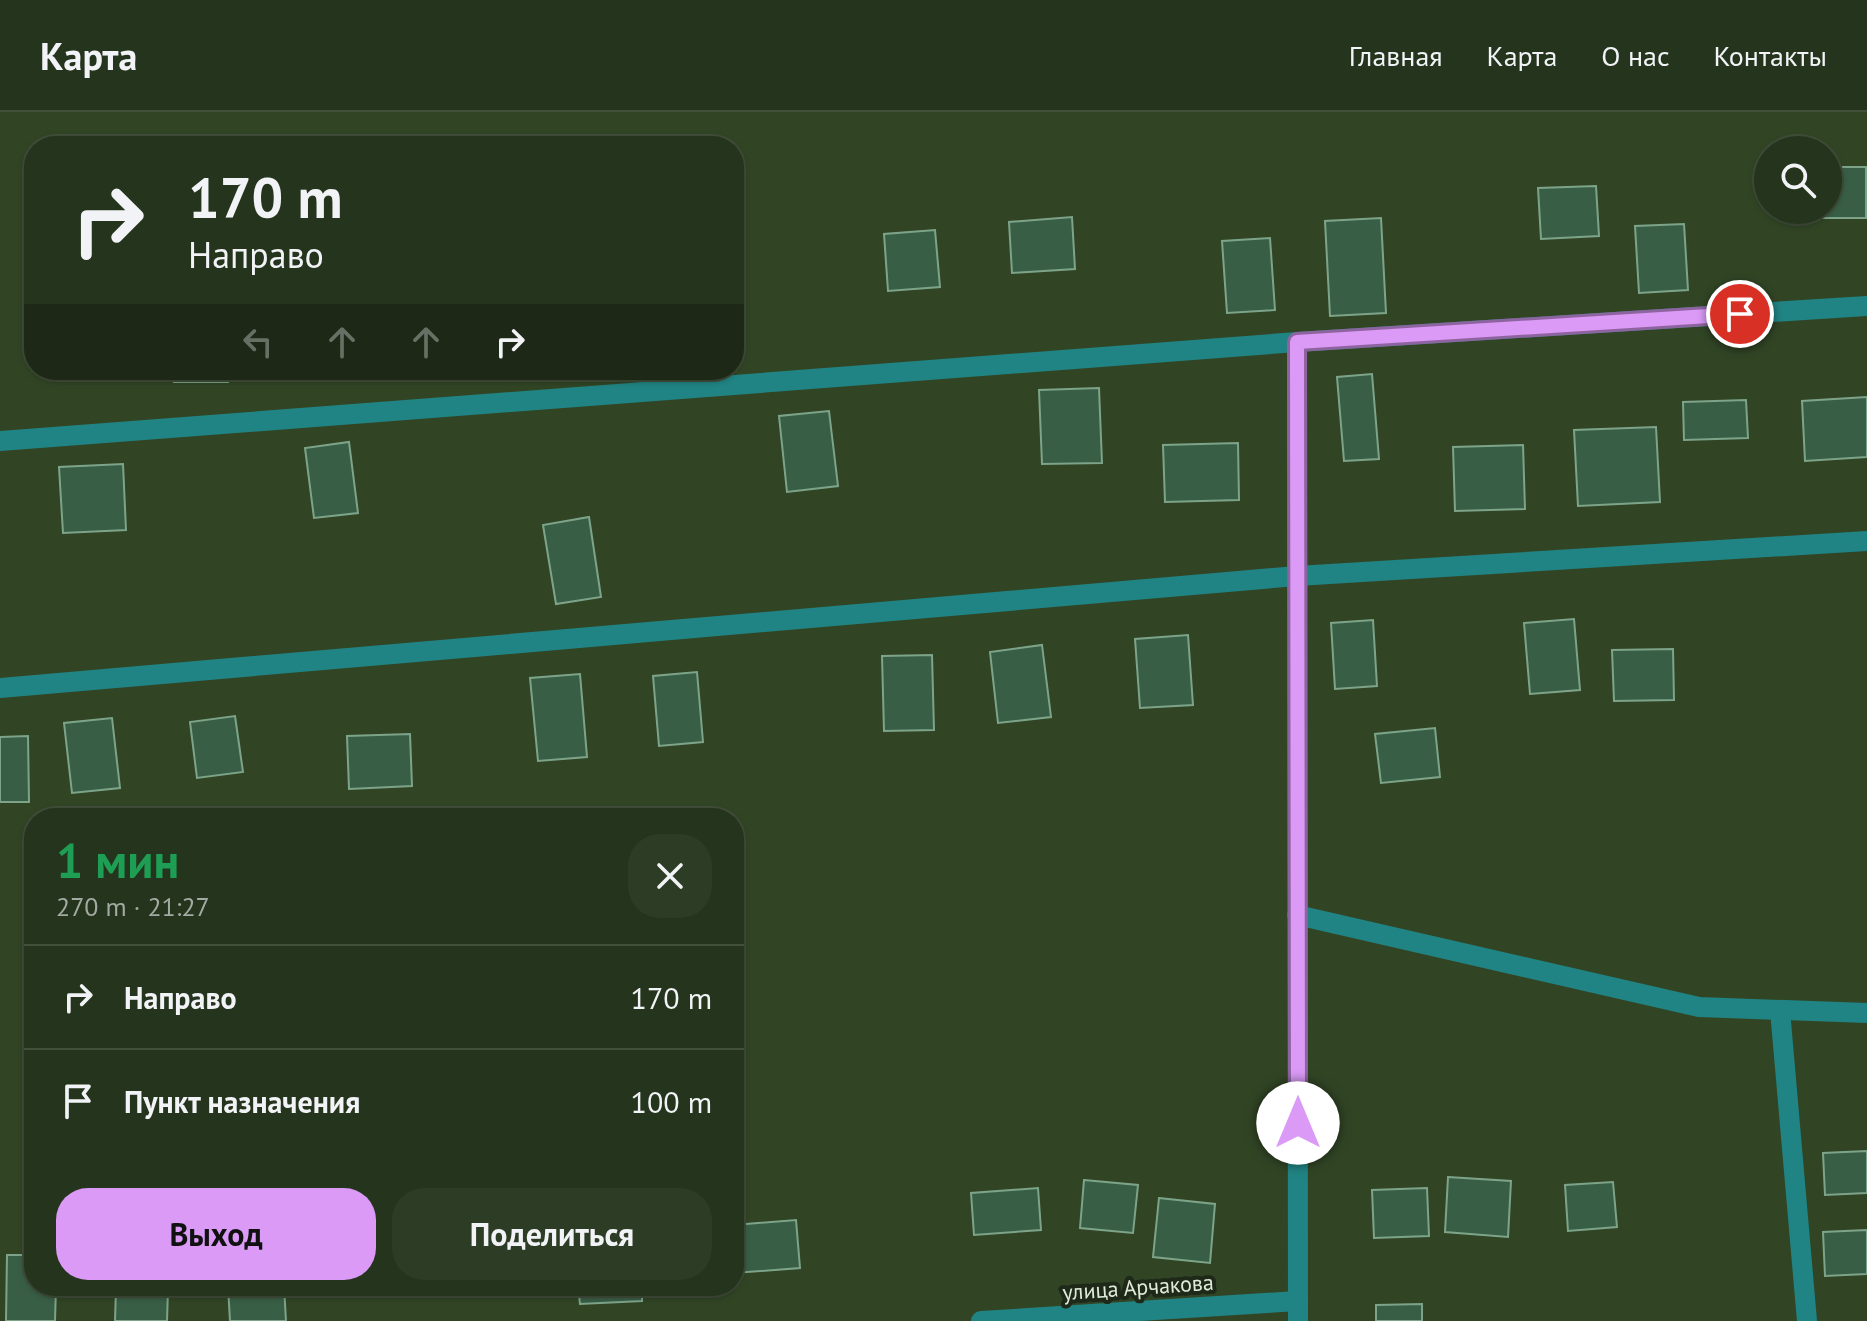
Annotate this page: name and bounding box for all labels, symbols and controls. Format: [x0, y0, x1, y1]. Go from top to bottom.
text: Карта [40, 31, 137, 80]
text: Главная [1349, 37, 1443, 74]
text: Карта [1487, 37, 1557, 74]
text: О нас [1601, 37, 1670, 74]
text: Контакты [1714, 37, 1827, 74]
map controls [1754, 136, 1842, 224]
button: search [1754, 136, 1842, 224]
text: 170 m [188, 161, 343, 233]
icon: right [56, 168, 160, 272]
text: Направо [188, 231, 324, 278]
pin [1706, 280, 1774, 348]
icon: arrive [1718, 292, 1762, 336]
icon: left [236, 320, 280, 364]
icon: ahead [320, 320, 364, 364]
icon: ahead [404, 320, 448, 364]
icon: right [488, 320, 532, 364]
text: 1 мин [56, 829, 179, 891]
button: close [628, 834, 712, 918]
text: 270 m · 21:27 [56, 890, 210, 923]
icon: right [56, 975, 100, 1019]
text: Направо [124, 978, 237, 1017]
text: 170 m [631, 978, 712, 1017]
icon: arrive [56, 1079, 100, 1123]
position arrow [1256, 1081, 1340, 1165]
text: Пункт назначения [124, 1082, 360, 1121]
text: 100 m [631, 1082, 712, 1121]
button: Выход [56, 1188, 376, 1280]
button: Поделиться [392, 1188, 712, 1280]
street label: улица Арчакова [1061, 1268, 1215, 1306]

